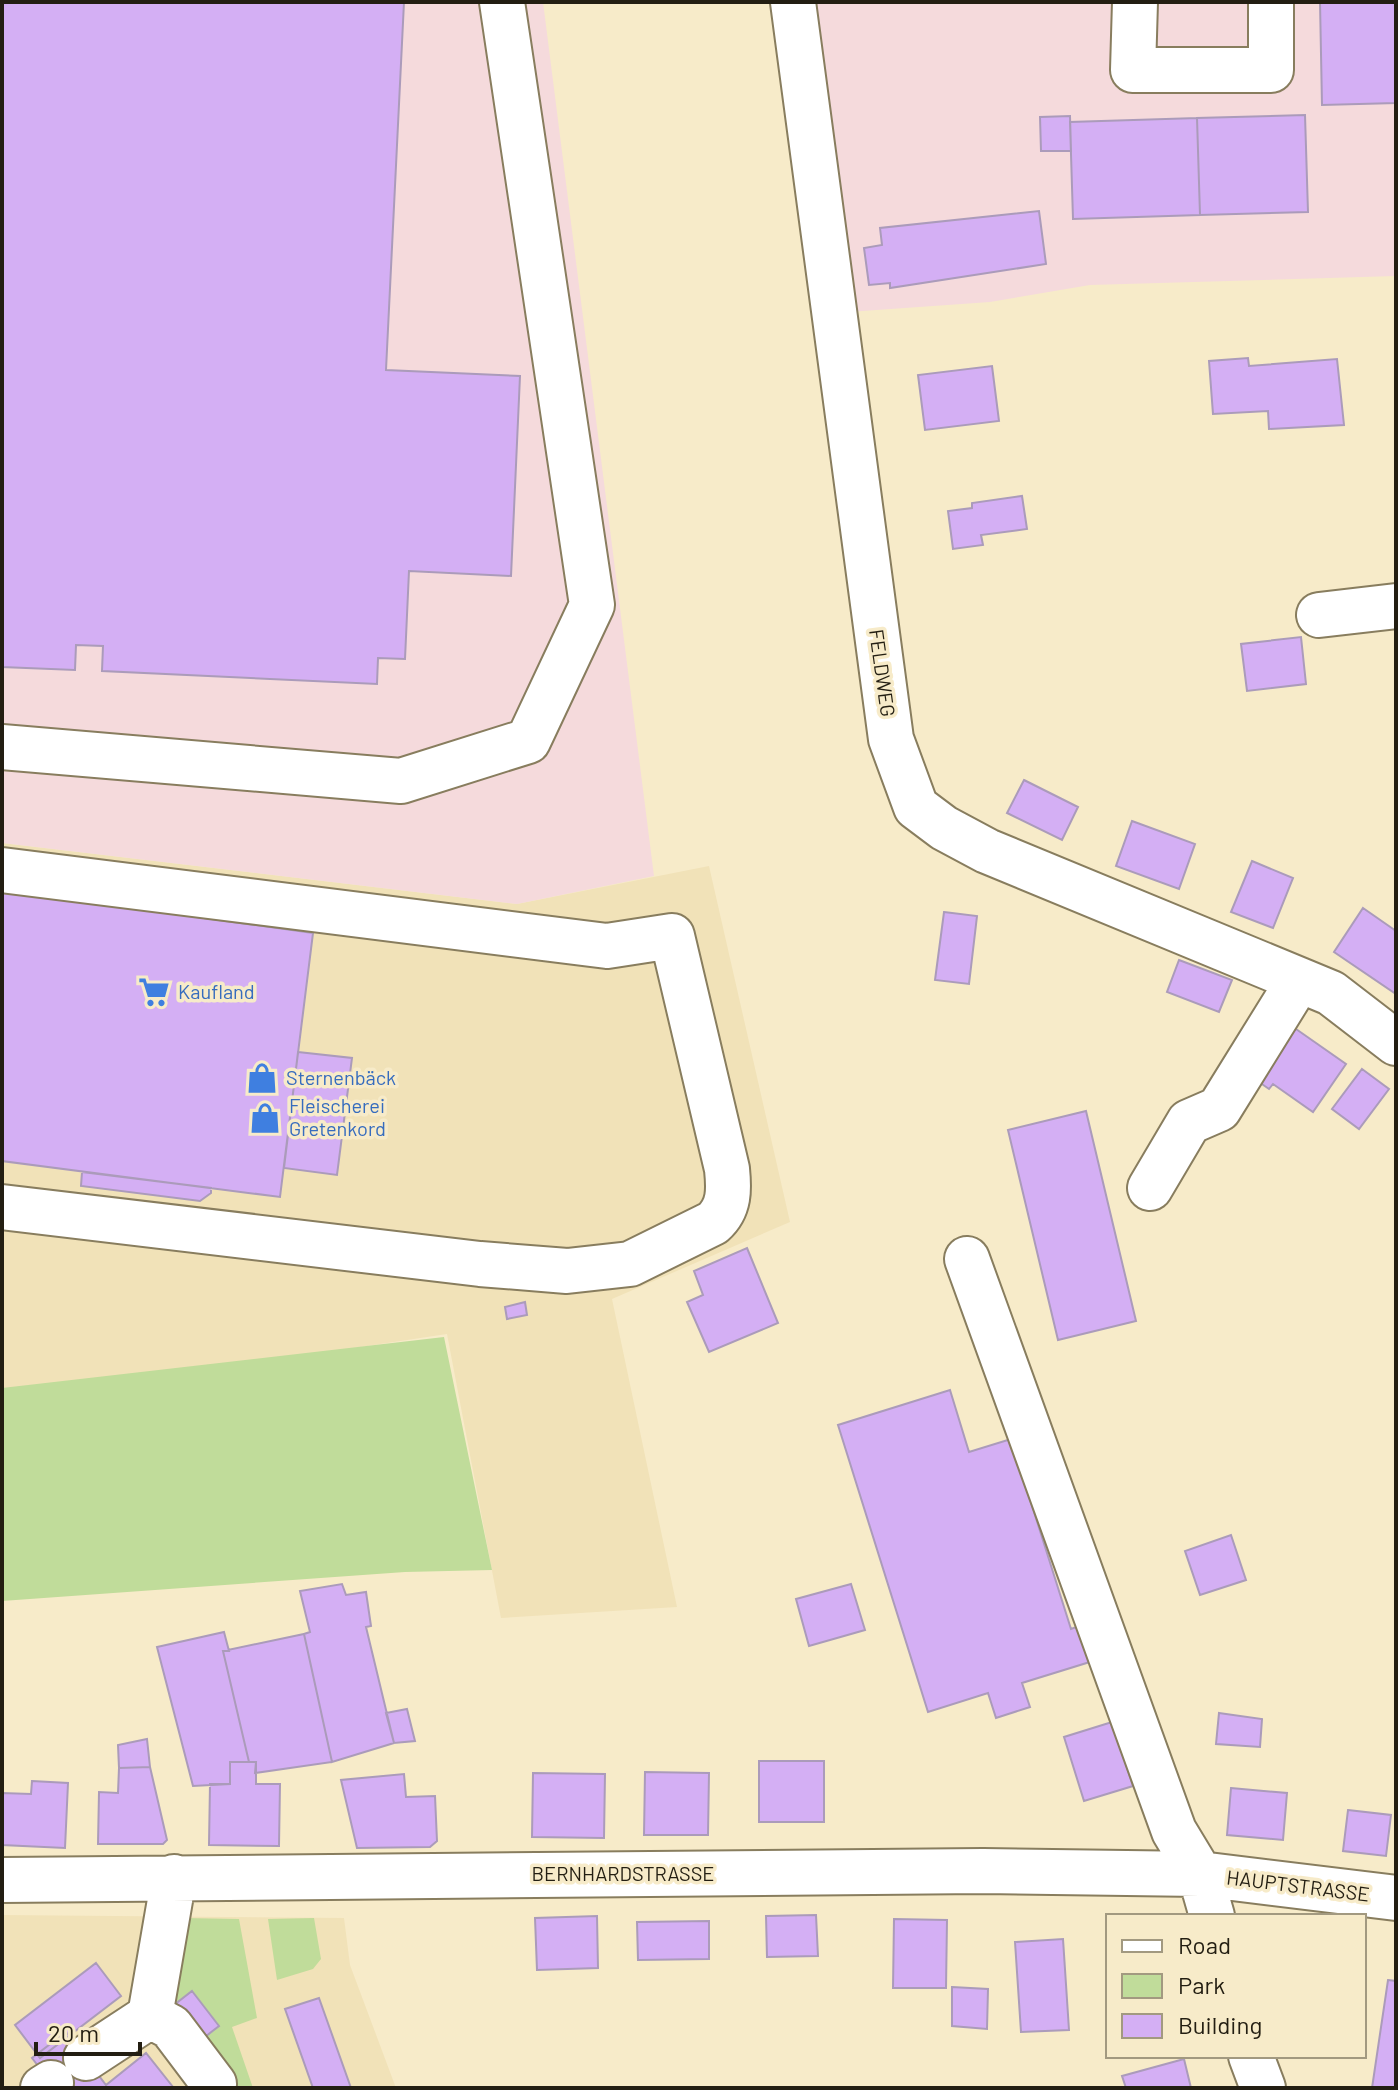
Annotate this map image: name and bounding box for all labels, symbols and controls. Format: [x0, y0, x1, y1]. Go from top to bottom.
street label: FELDWEG [865, 627, 901, 718]
supermarket icon: Kaufland [137, 975, 171, 1009]
place label: Kaufland [178, 979, 255, 1003]
shop icon: Sternenbäck [245, 1061, 279, 1095]
place label: Sternenbäck [286, 1065, 396, 1089]
place label: Fleischerei Gretenkord [289, 1093, 386, 1140]
shop icon: Fleischerei Gretenkord [248, 1101, 282, 1135]
street label: BERNHARDSTRASSE [532, 1861, 714, 1885]
street label: HAUPTSTRASSE [1225, 1864, 1371, 1906]
legend [1106, 1914, 1366, 2058]
text: Road [1178, 1930, 1231, 1959]
text: Park [1178, 1970, 1225, 1999]
scale bar [36, 2006, 140, 2056]
text: Building [1178, 2010, 1262, 2039]
text: 20 m [48, 2018, 99, 2047]

